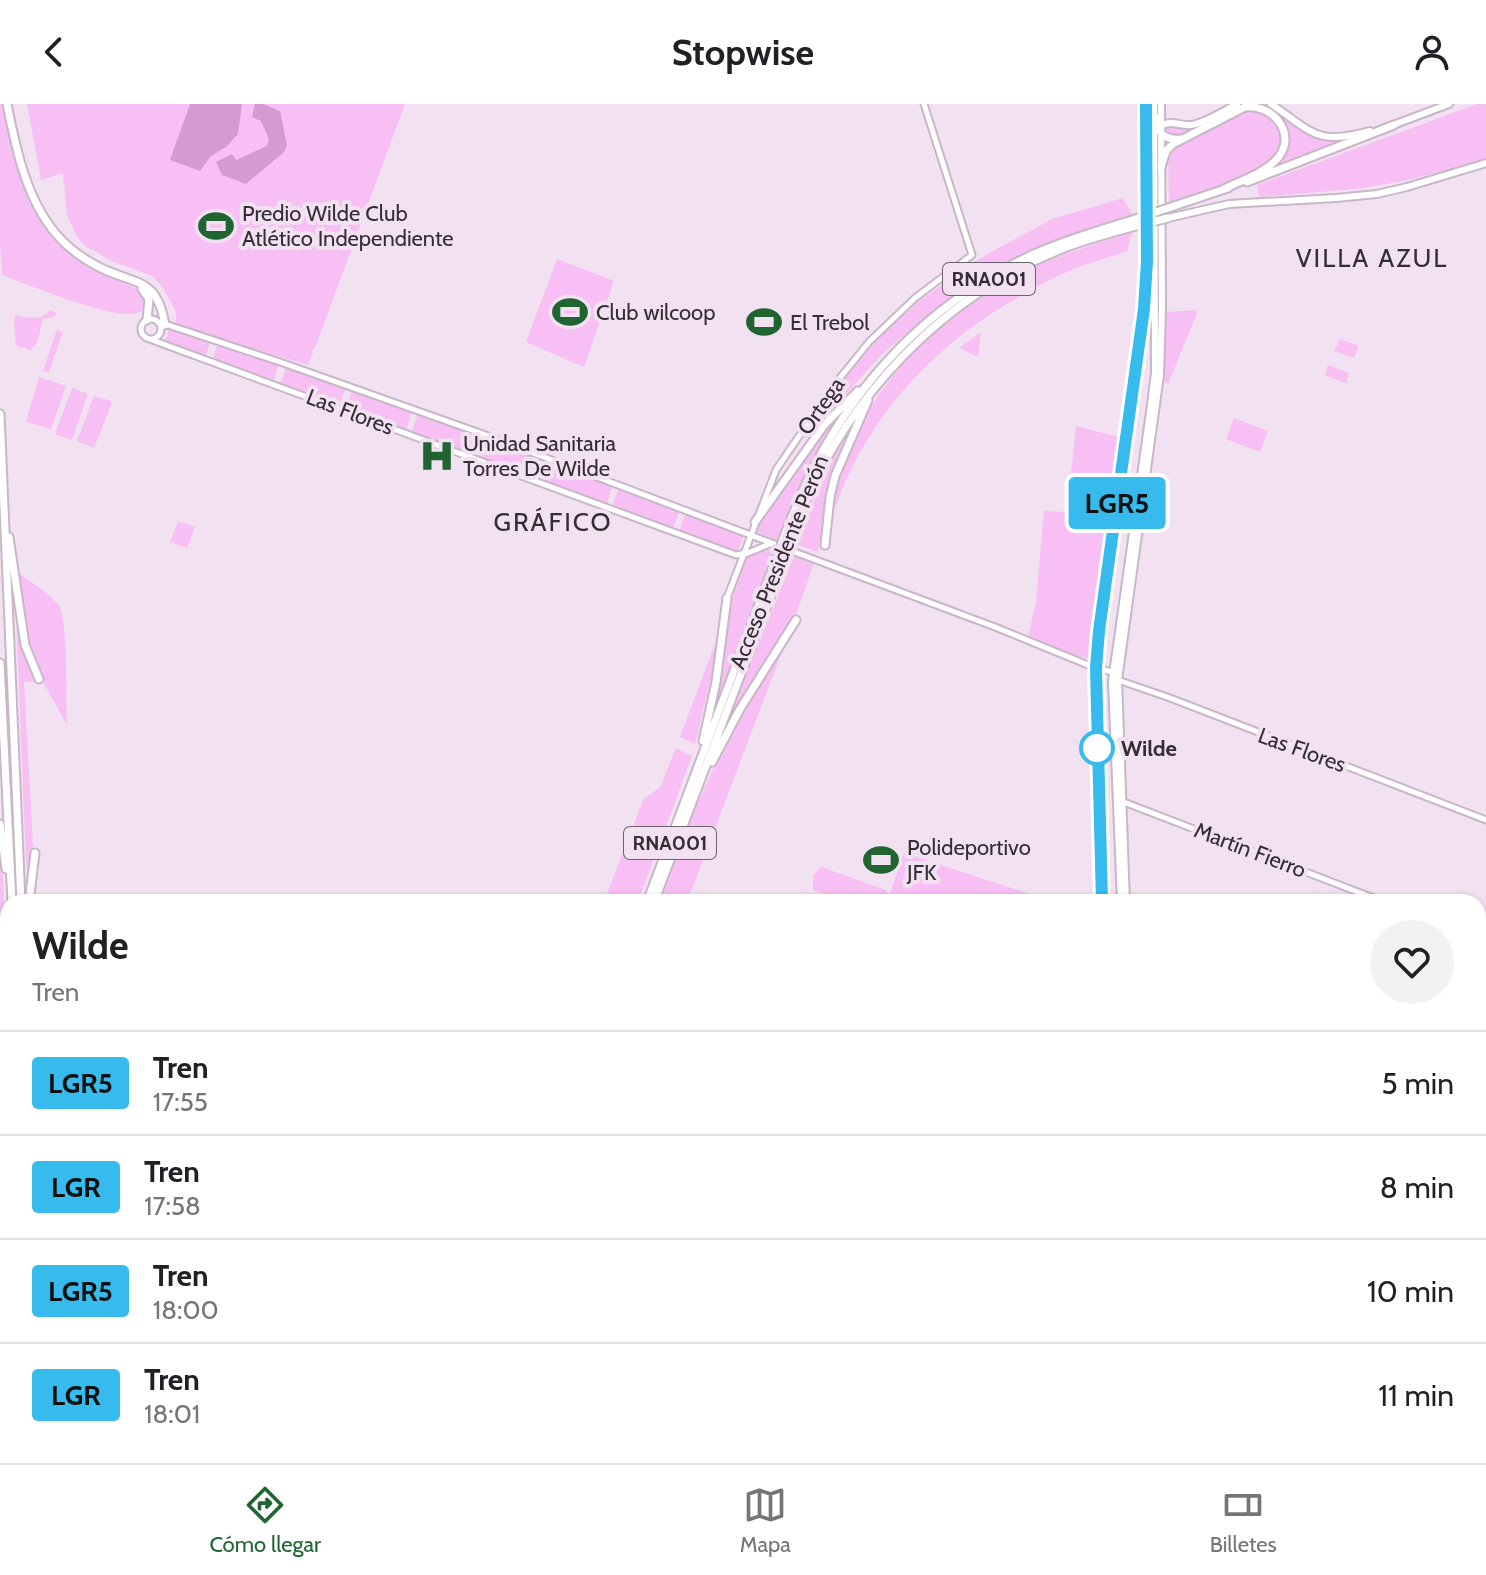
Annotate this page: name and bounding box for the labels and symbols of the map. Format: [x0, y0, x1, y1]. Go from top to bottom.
place label: Predio Wilde Club Atlético Independiente [242, 200, 454, 252]
sports icon: Predio Wilde Club Atlético Independiente [197, 207, 235, 245]
district label: VILLA AZUL [1296, 242, 1448, 274]
road number: RNA001 [943, 263, 1035, 295]
sports icon: Club wilcoop [551, 293, 589, 331]
place label: Club wilcoop [596, 299, 715, 326]
sports icon: El Trebol [745, 303, 783, 341]
place label: El Trebol [790, 309, 870, 336]
street label: Ortega [792, 372, 851, 440]
street label: Las Flores [303, 383, 397, 441]
place label: Unidad Sanitaria Torres De Wilde [463, 430, 616, 482]
hospital icon: Unidad Sanitaria Torres De Wilde [418, 437, 456, 475]
street label: Acceso Presidente Perón [724, 451, 834, 673]
line badge: LGR5 [1061, 477, 1173, 529]
district label: GRÁFICO [493, 506, 613, 538]
street label: Las Flores [1254, 722, 1350, 778]
marker: Wilde [1080, 731, 1114, 765]
place label: Wilde [1121, 735, 1177, 762]
street label: Martín Fierro [1190, 816, 1310, 884]
road number: RNA001 [624, 827, 716, 859]
place label: Polideportivo JFK [906, 834, 1031, 886]
sports icon: Polideportivo JFK [862, 841, 900, 879]

